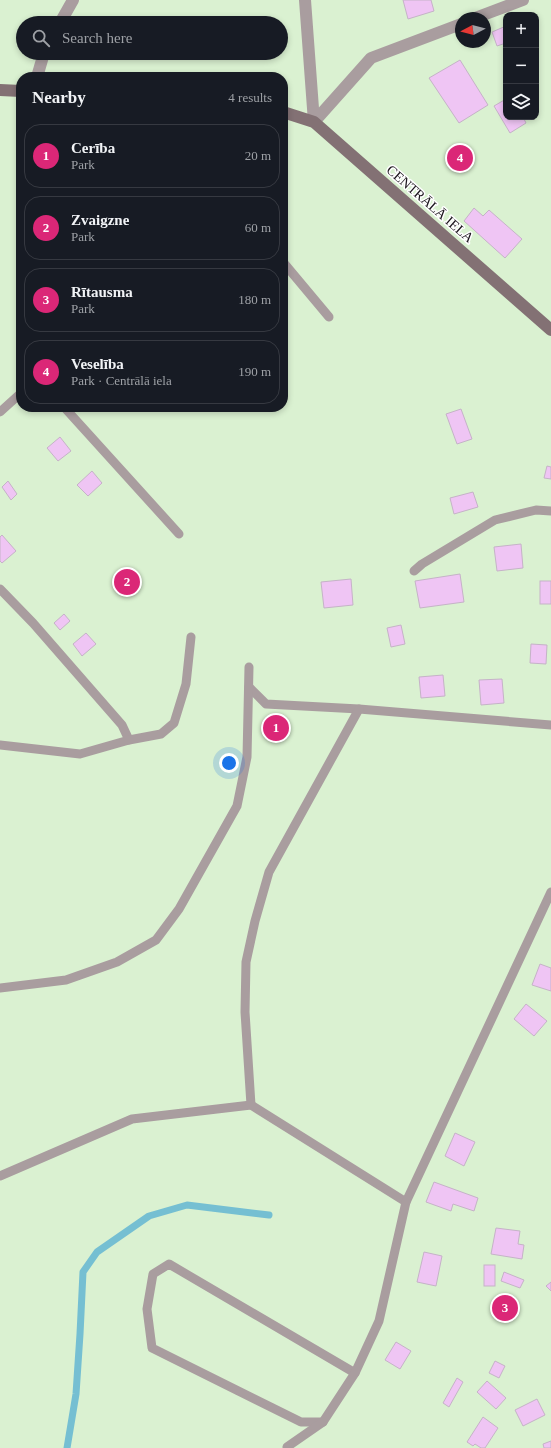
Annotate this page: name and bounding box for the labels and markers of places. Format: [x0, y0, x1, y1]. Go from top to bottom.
pin: 4 [447, 143, 473, 173]
pin: 2 [114, 567, 140, 597]
pin: 1 [263, 713, 289, 743]
pin: 3 [492, 1293, 518, 1323]

